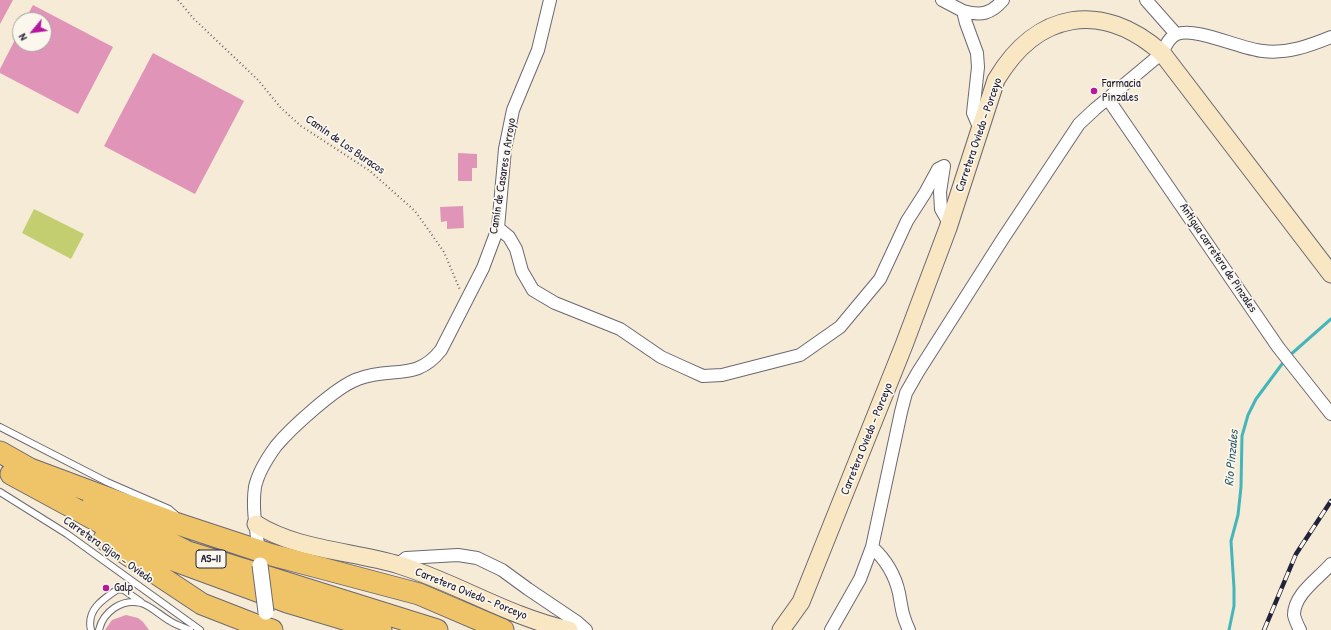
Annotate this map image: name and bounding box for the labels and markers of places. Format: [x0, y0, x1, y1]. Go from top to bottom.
place label: Farmacia Pinzales [1102, 77, 1141, 105]
marker: Farmacia Pinzales [1089, 86, 1099, 96]
place label: Galp [114, 581, 133, 595]
marker: Galp [101, 583, 111, 593]

